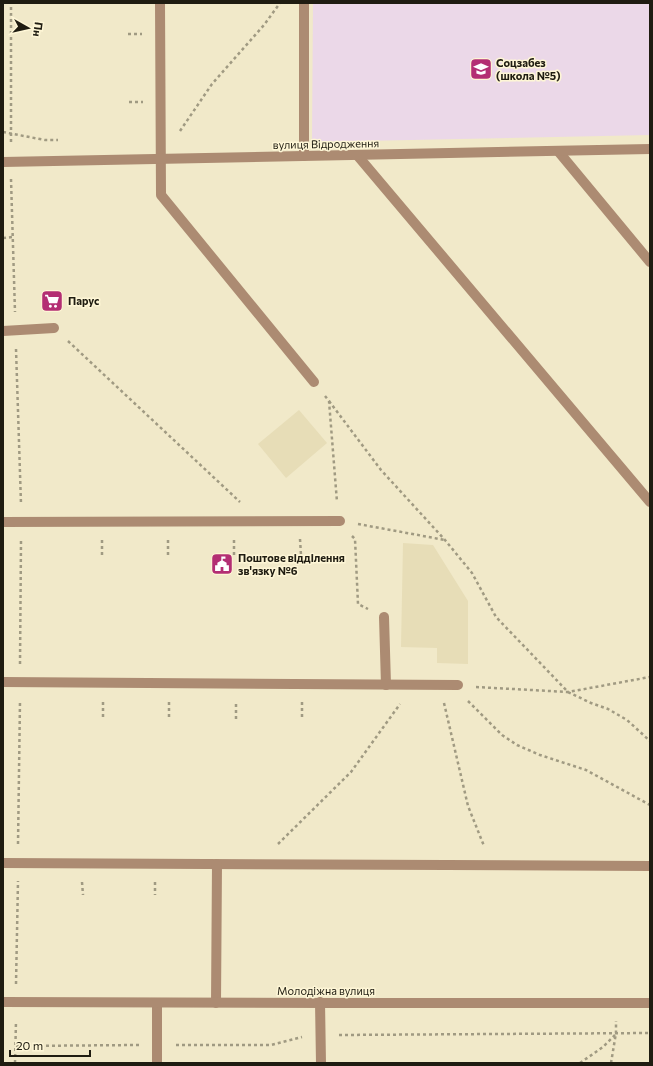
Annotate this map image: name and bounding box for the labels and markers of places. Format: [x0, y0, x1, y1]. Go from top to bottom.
school or university icon: Соцзабез (школа №5) [468, 56, 494, 82]
place label: Соцзабез (школа №5) [496, 56, 561, 82]
supermarket icon: Парус [39, 288, 65, 314]
place label: Парус [68, 294, 99, 307]
public building icon: Поштове відділення зв'язку №6 [209, 551, 235, 577]
place label: Поштове відділення зв'язку №6 [238, 551, 345, 577]

